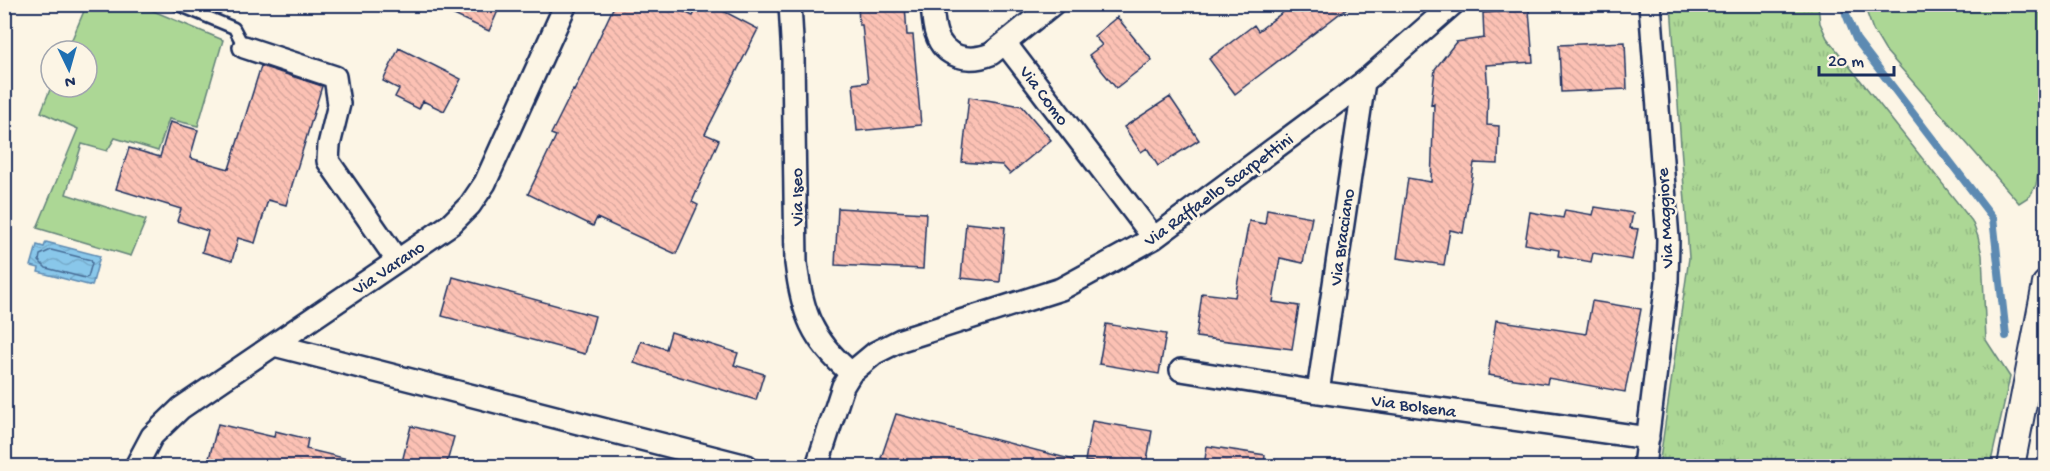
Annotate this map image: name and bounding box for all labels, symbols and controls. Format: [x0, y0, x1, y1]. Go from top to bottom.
north arrow [39, 39, 99, 99]
scale bar [1819, 39, 1894, 77]
text: 20 m [1828, 52, 1864, 73]
street label: Via Como [1013, 62, 1072, 131]
text: N [63, 71, 76, 90]
street label: Via Raffaello Scarpettini [1140, 130, 1298, 253]
street label: Via Maggiore [1653, 167, 1680, 269]
street label: Via Iseo [787, 168, 810, 227]
street label: Via Bracciano [1326, 187, 1361, 288]
street label: Via Varano [349, 237, 429, 301]
street label: Via Bolsena [1369, 391, 1458, 424]

